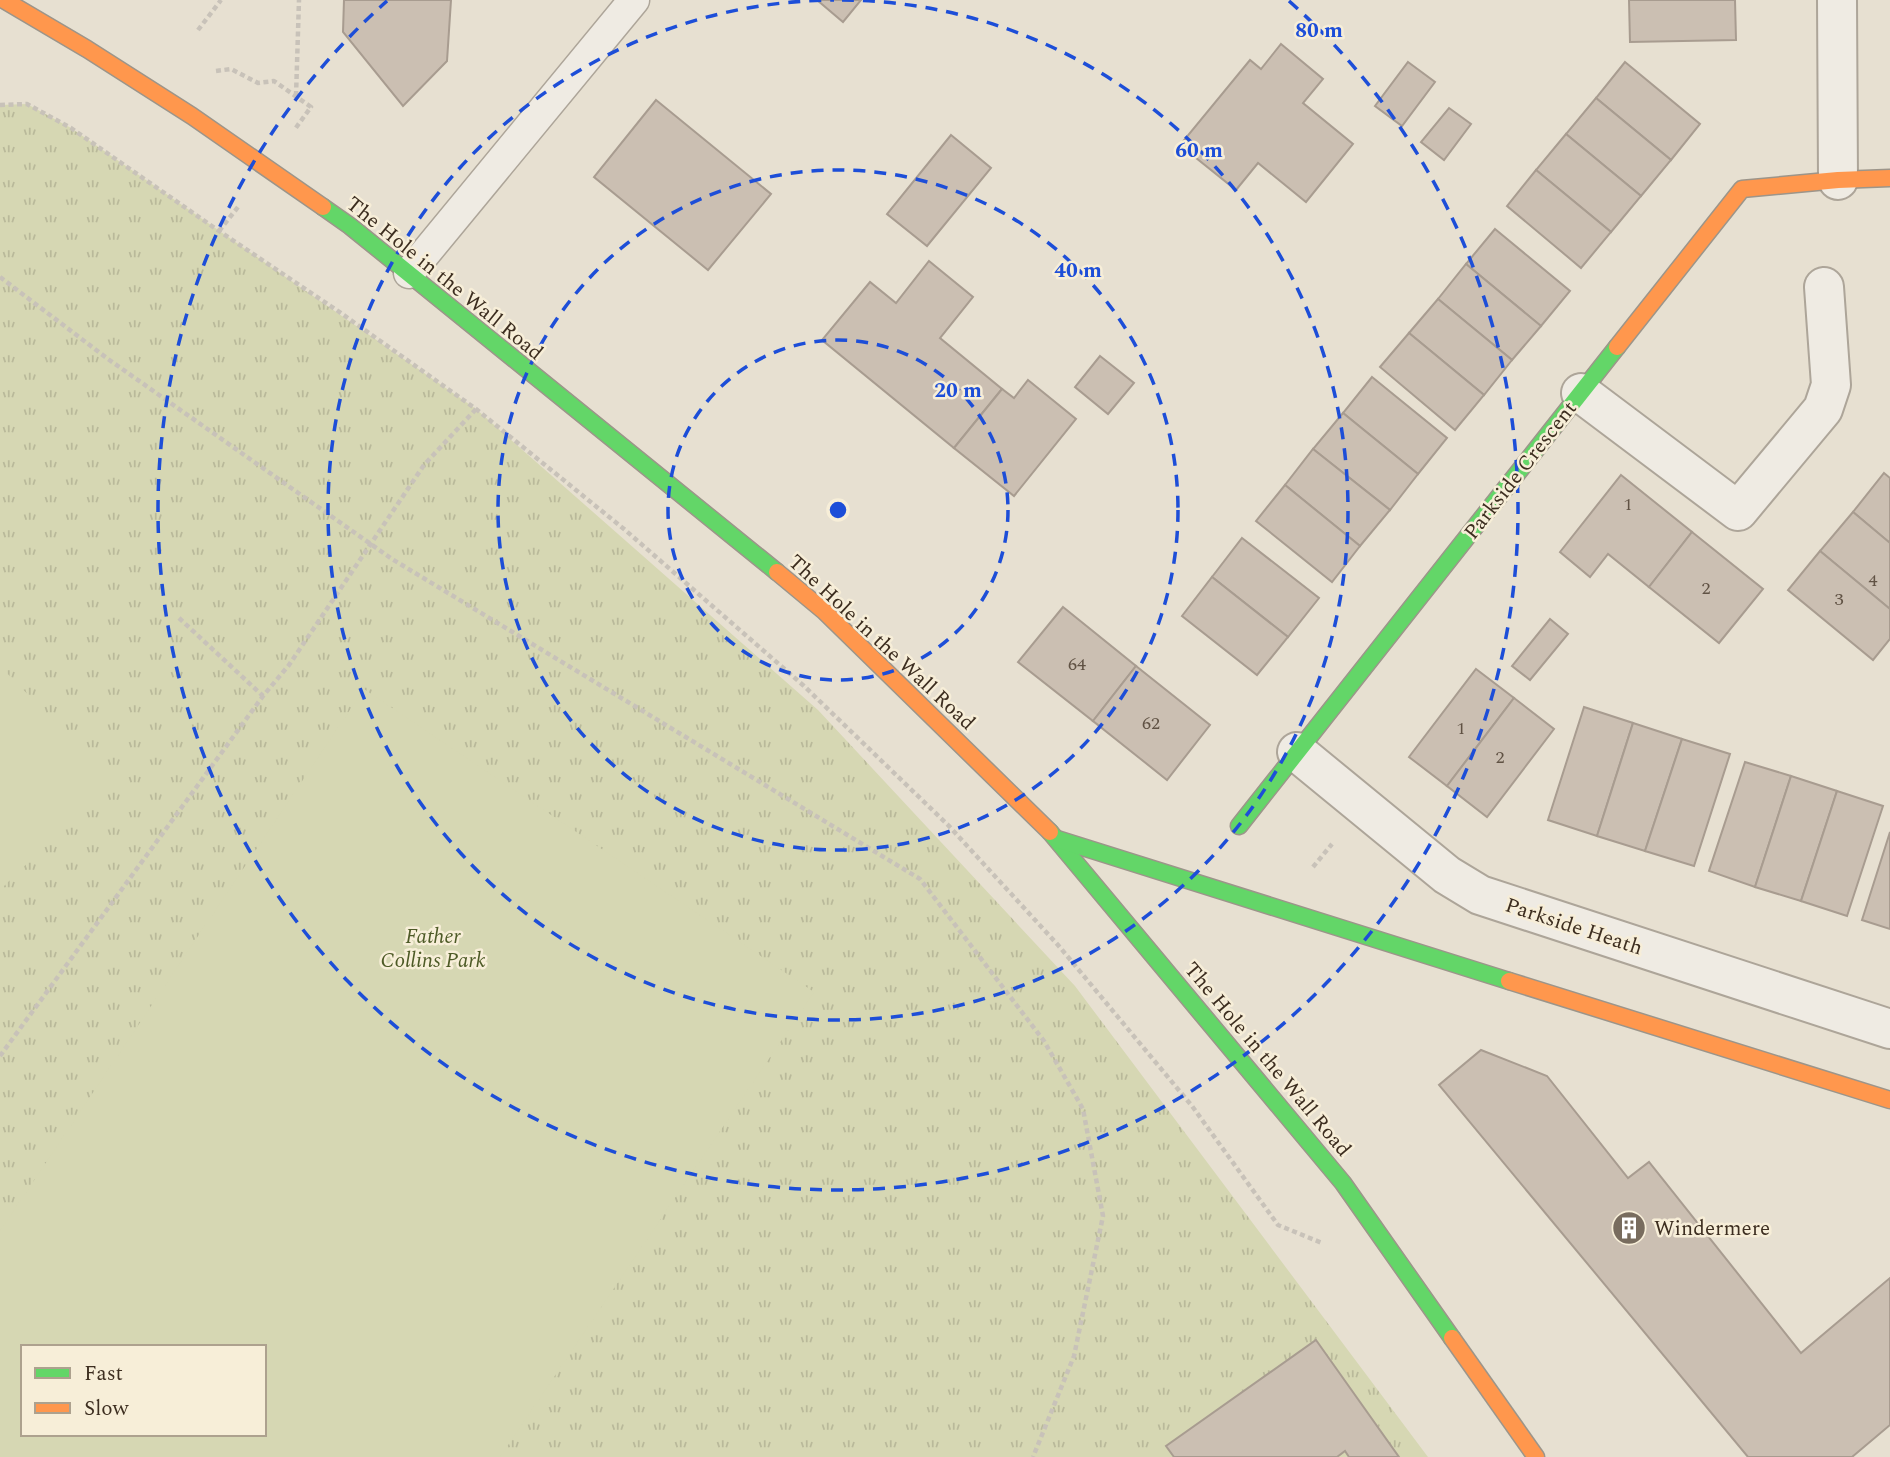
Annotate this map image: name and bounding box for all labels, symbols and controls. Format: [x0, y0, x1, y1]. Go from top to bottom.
text: 80 m [1295, 15, 1343, 47]
text: 60 m [1175, 135, 1223, 167]
street label: The Hole in the Wall Road [339, 189, 550, 369]
text: 40 m [1054, 255, 1102, 287]
text: 20 m [934, 375, 982, 407]
street label: Parkside Crescent [1456, 394, 1585, 547]
house number: 1 [1624, 491, 1633, 518]
centre of rings [826, 498, 850, 522]
street label: The Hole in the Wall Road [780, 547, 982, 738]
house number: 4 [1869, 567, 1878, 594]
house number: 2 [1702, 575, 1711, 602]
house number: 3 [1835, 586, 1844, 613]
house number: 64 [1068, 651, 1086, 678]
house number: 62 [1142, 710, 1160, 737]
house number: 1 [1457, 715, 1466, 742]
house number: 2 [1496, 744, 1505, 771]
street label: Parkside Heath [1501, 890, 1647, 964]
park label: Father Collins Park [380, 921, 486, 977]
street label: The Hole in the Wall Road [1176, 955, 1359, 1164]
building icon: Windermere [1610, 1209, 1648, 1247]
place label: Windermere [1654, 1213, 1770, 1245]
legend [21, 1345, 266, 1436]
text: Fast [84, 1358, 123, 1390]
text: Slow [84, 1393, 130, 1425]

